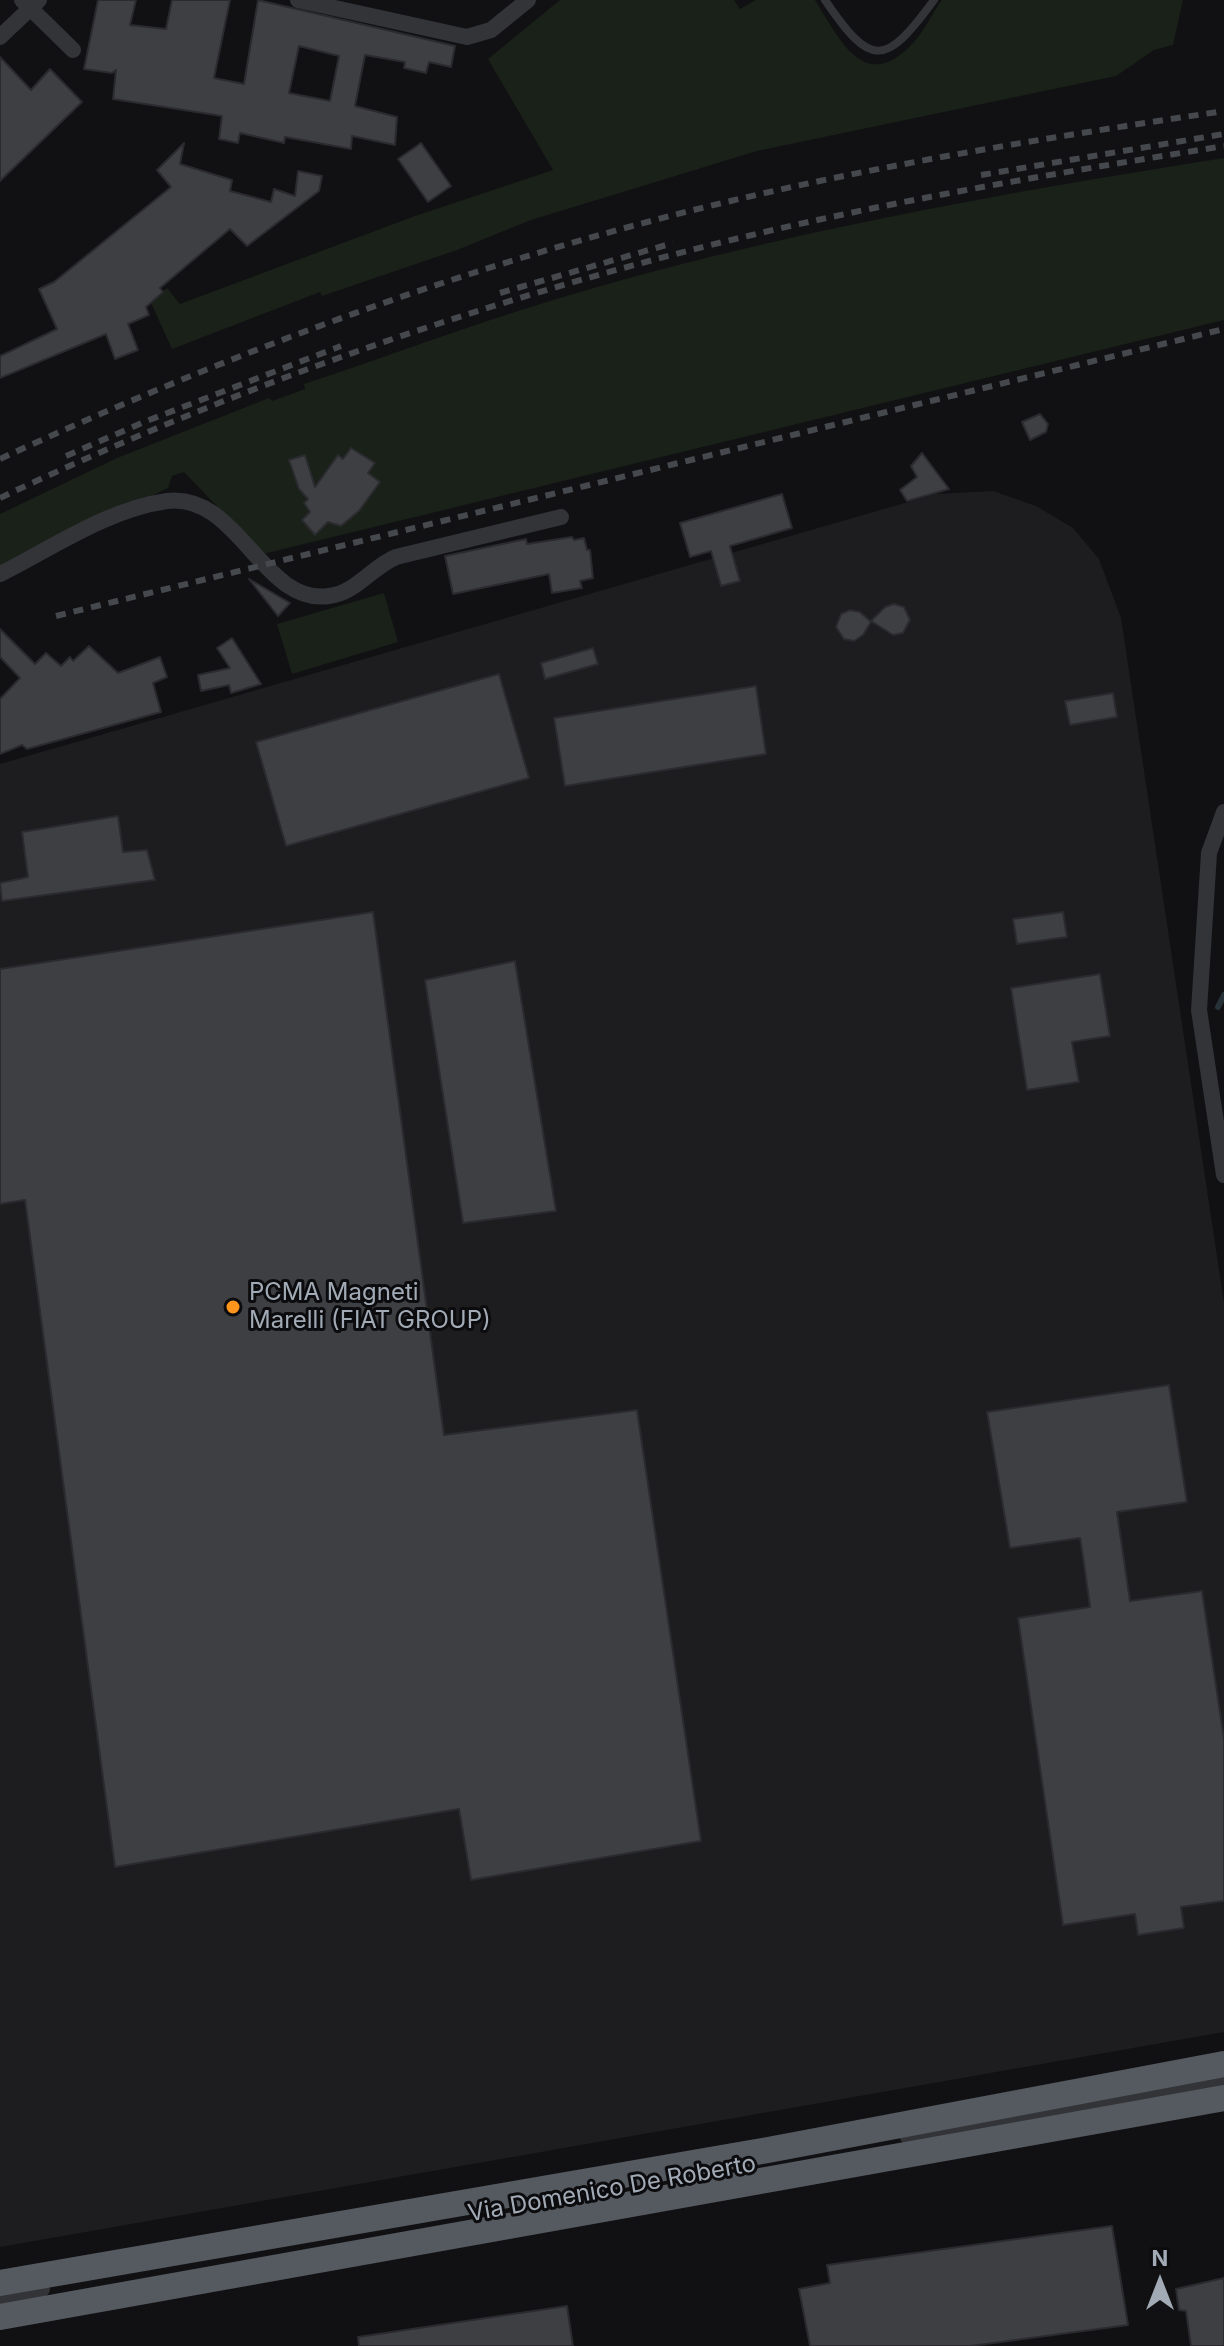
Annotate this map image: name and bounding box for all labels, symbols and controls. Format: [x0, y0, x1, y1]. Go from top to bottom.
place label: PCMA Magneti Marelli (FIAT GROUP) [249, 1279, 491, 1335]
marker: PCMA Magneti Marelli (FIAT GROUP) [224, 1298, 242, 1316]
street label: Via Domenico De Roberto [466, 2149, 758, 2229]
north arrow [1120, 2242, 1200, 2322]
text: N [1152, 2245, 1168, 2271]

